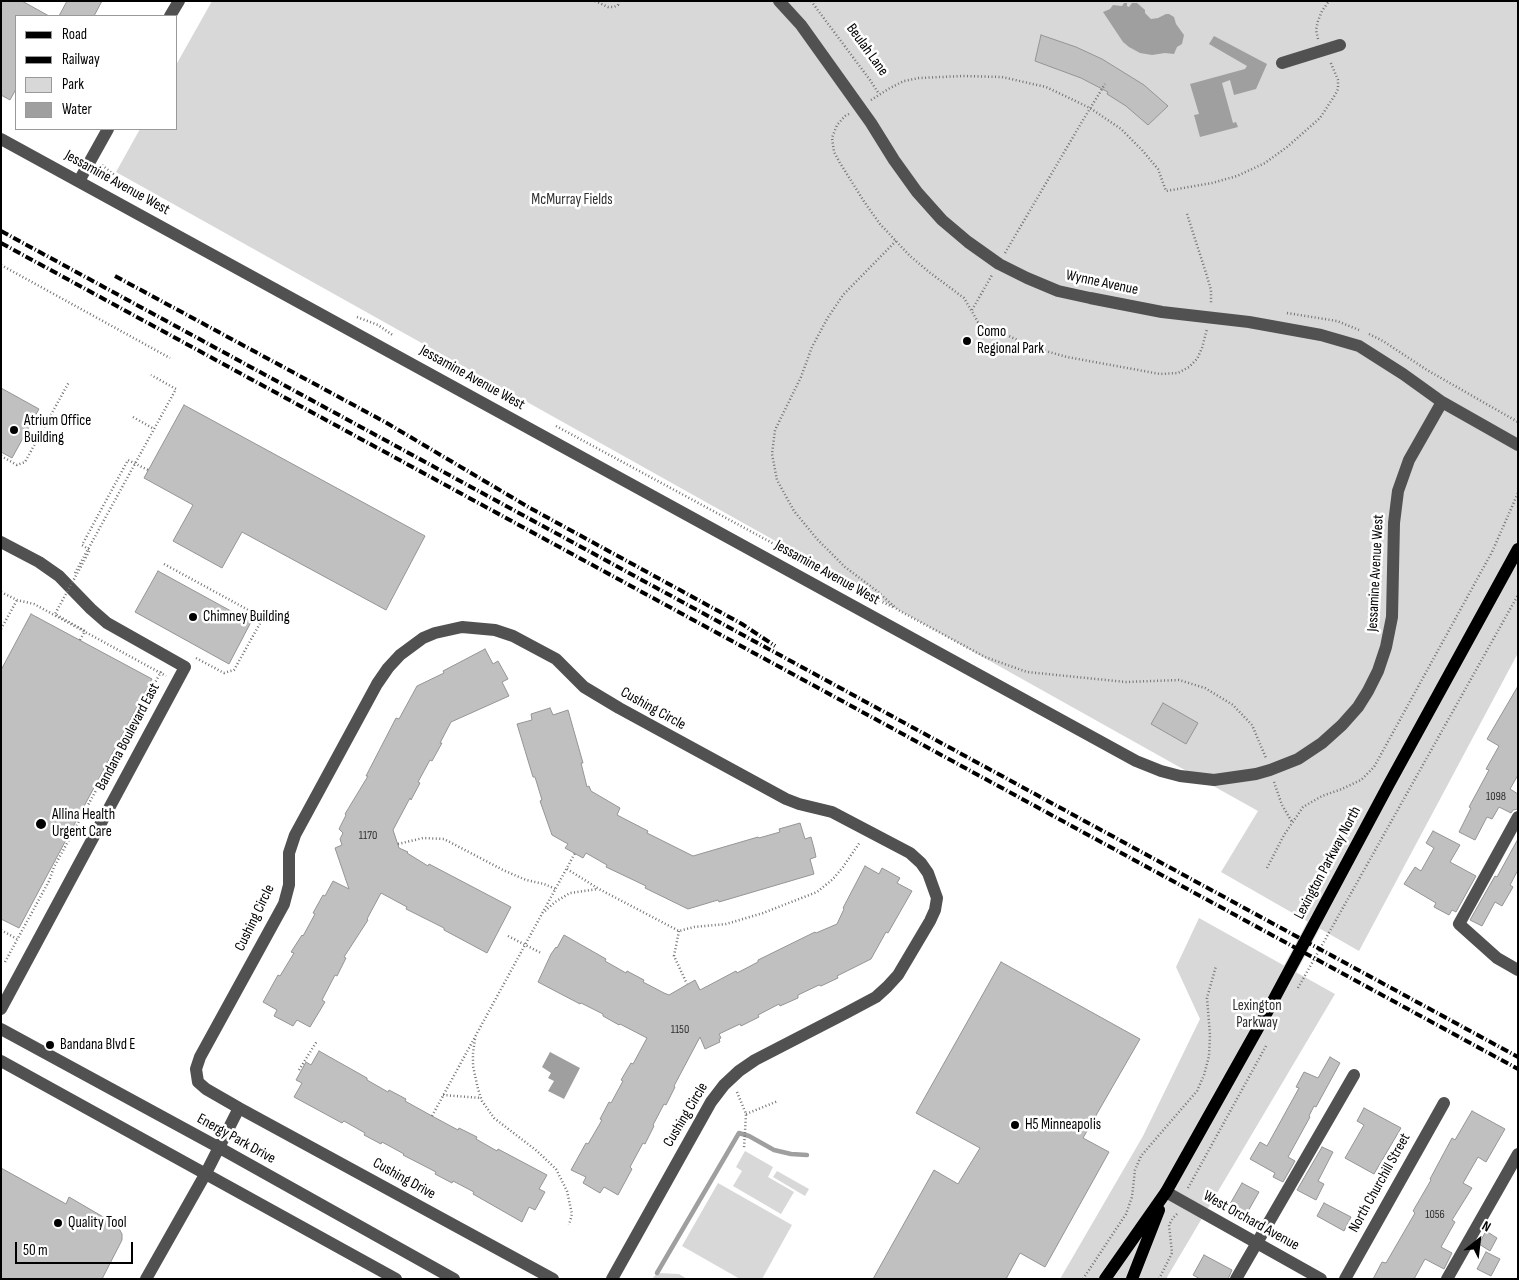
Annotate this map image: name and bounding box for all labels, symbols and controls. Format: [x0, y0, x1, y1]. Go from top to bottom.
legend [15, 15, 178, 130]
street label: Beulah Lane [842, 20, 892, 80]
text: Road [62, 25, 87, 44]
text: Railway [62, 50, 100, 69]
text: Park [62, 75, 84, 94]
text: Water [62, 100, 92, 119]
street label: Jessamine Avenue West [61, 147, 173, 219]
park label: McMurray Fields [531, 191, 613, 209]
street label: Wynne Avenue [1064, 267, 1140, 299]
place label: Como Regional Park [977, 323, 1044, 358]
marker: Como Regional Park [961, 335, 973, 347]
street label: Jessamine Avenue West [416, 342, 528, 414]
place label: Atrium Office Building [24, 412, 91, 447]
marker: Atrium Office Building [8, 424, 20, 436]
street label: Jessamine Avenue West [1364, 514, 1388, 632]
street label: Jessamine Avenue West [771, 537, 883, 609]
place label: Chimney Building [203, 608, 290, 626]
marker: Chimney Building [187, 611, 199, 623]
street label: Bandana Boulevard East [92, 680, 164, 794]
street label: Cushing Circle [617, 684, 689, 734]
house number: 1098 [1486, 790, 1506, 804]
street label: Lexington Parkway North [1291, 804, 1365, 922]
place label: Allina Health Urgent Care [52, 806, 115, 841]
marker: Allina Health Urgent Care [34, 817, 48, 831]
house number: 1170 [359, 829, 377, 843]
street label: Cushing Circle [231, 882, 279, 954]
park label: Lexington Parkway [1232, 997, 1282, 1032]
house number: 1150 [671, 1023, 689, 1037]
place label: Bandana Blvd E [60, 1036, 135, 1054]
marker: Bandana Blvd E [44, 1039, 56, 1051]
street label: Cushing Circle [660, 1080, 712, 1150]
street label: Energy Park Drive [194, 1110, 278, 1168]
place label: H5 Minneapolis [1025, 1116, 1101, 1134]
marker: H5 Minneapolis [1009, 1119, 1021, 1131]
street label: North Churchill Street [1345, 1130, 1415, 1236]
street label: Cushing Drive [369, 1154, 439, 1204]
street label: West Orchard Avenue [1200, 1187, 1302, 1255]
house number: 1056 [1425, 1208, 1445, 1222]
place label: Quality Tool [68, 1214, 126, 1232]
north arrow [1454, 1215, 1504, 1265]
marker: Quality Tool [52, 1217, 64, 1229]
text: N [1479, 1217, 1494, 1236]
scale bar [18, 1232, 135, 1264]
text: 50 m [23, 1241, 48, 1260]

